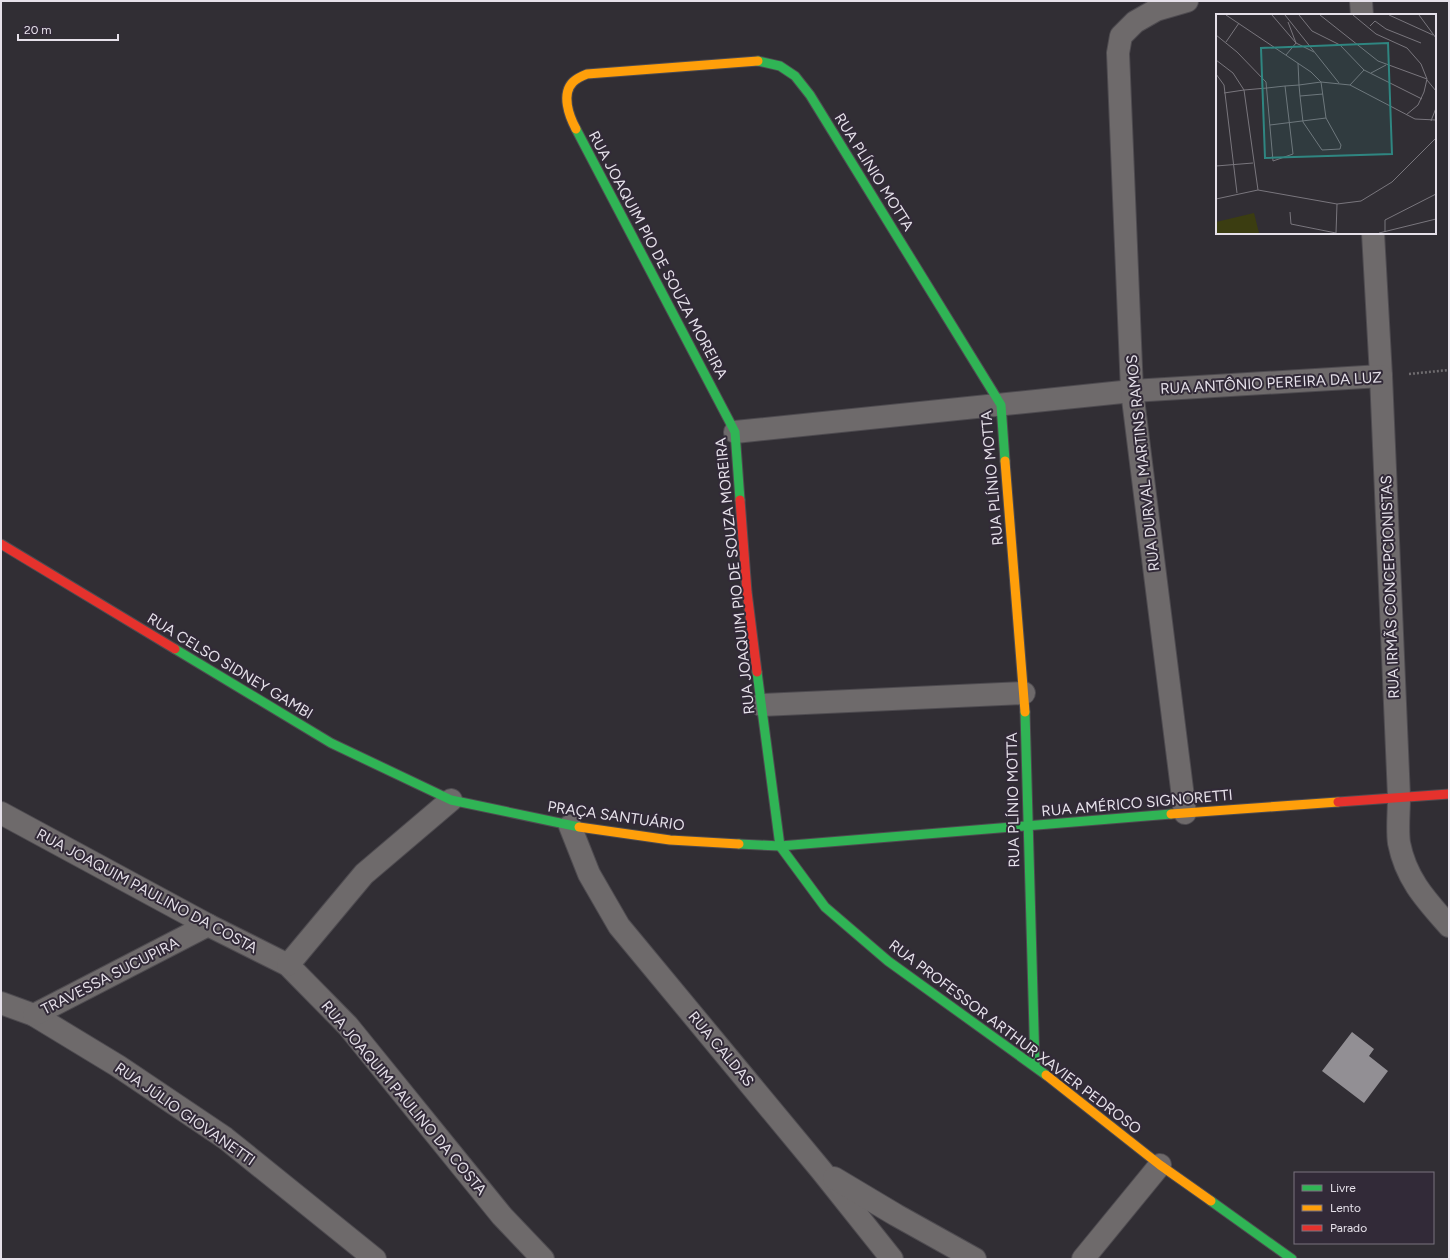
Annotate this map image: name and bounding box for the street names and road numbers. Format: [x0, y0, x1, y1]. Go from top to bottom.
street label: RUA PLÍNIO MOTTA [831, 110, 917, 234]
street label: RUA JOAQUIM PIO DE SOUZA MOREIRA [585, 128, 731, 382]
street label: RUA DURVAL MARTINS RAMOS [1123, 354, 1163, 572]
street label: RUA ANTÔNIO PEREIRA DA LUZ [1160, 368, 1382, 398]
street label: RUA PLÍNIO MOTTA [977, 410, 1007, 546]
street label: RUA JOAQUIM PIO DE SOUZA MOREIRA [712, 437, 758, 715]
street label: RUA IRMÃS CONCEPCIONISTAS [1377, 475, 1403, 699]
street label: RUA CELSO SIDNEY GAMBI [144, 609, 316, 723]
street label: RUA PLÍNIO MOTTA [1003, 732, 1023, 868]
street label: RUA AMÉRICO SIGNORETTI [1041, 786, 1233, 820]
street label: PRAÇA SANTUÁRIO [546, 797, 686, 835]
street label: RUA JOAQUIM PAULINO DA COSTA [33, 825, 261, 957]
street label: TRAVESSA SUCUPIRA [38, 933, 182, 1019]
street label: RUA PROFESSOR ARTHUR XAVIER PEDROSO [885, 936, 1145, 1138]
street label: RUA JOAQUIM PAULINO DA COSTA [318, 997, 490, 1199]
street label: RUA CALDAS [684, 1008, 758, 1090]
street label: RUA JÚLIO GIOVANETTI [111, 1059, 259, 1169]

